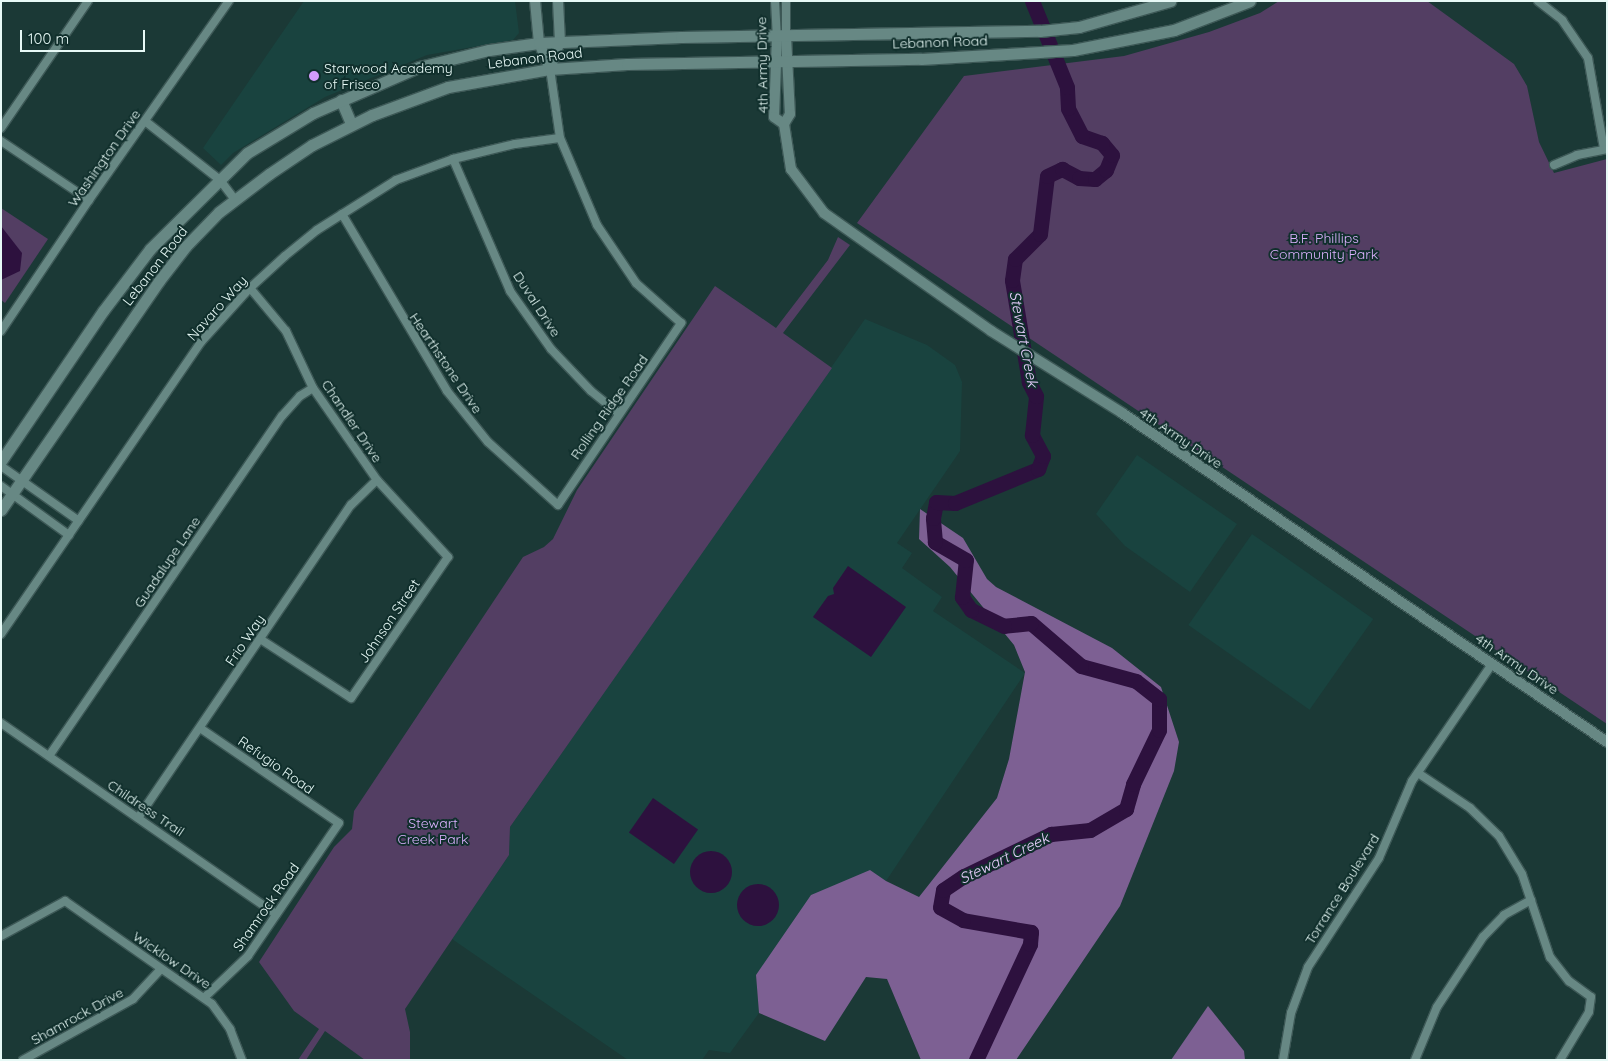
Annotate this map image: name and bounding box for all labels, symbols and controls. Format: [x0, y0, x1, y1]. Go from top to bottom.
street label: 4th Army Drive [753, 17, 771, 113]
scale bar [22, 20, 148, 52]
text: 100 m [28, 29, 69, 48]
street label: Lebanon Road [892, 32, 988, 52]
street label: Lebanon Road [487, 44, 583, 72]
place label: Starwood Academy of Frisco [324, 60, 453, 92]
marker: Starwood Academy of Frisco [308, 70, 320, 82]
street label: Washington Drive [64, 106, 144, 210]
street label: Lebanon Road [119, 223, 191, 309]
park label: B.F. Phillips Community Park [1270, 230, 1378, 262]
street label: Duval Drive [510, 268, 564, 340]
street label: Navaro Way [183, 272, 251, 344]
water label: Stewart Creek [1006, 289, 1042, 389]
street label: Hearthstone Drive [406, 309, 486, 417]
street label: Rolling Ridge Road [567, 352, 651, 462]
street label: Chandler Drive [318, 376, 386, 466]
street label: 4th Army Drive [1136, 404, 1226, 472]
street label: Guadalupe Lane [130, 513, 204, 611]
street label: Johnson Street [355, 576, 423, 666]
street label: Frio Way [222, 611, 268, 669]
street label: 4th Army Drive [1472, 630, 1562, 698]
street label: Refugio Road [235, 733, 317, 797]
street label: Childress Trail [104, 776, 188, 840]
park label: Stewart Creek Park [398, 815, 468, 848]
water label: Stewart Creek [956, 829, 1052, 887]
street label: Torrance Boulevard [1301, 831, 1383, 947]
street label: Shamrock Road [229, 860, 303, 954]
street label: Wicklow Drive [130, 928, 214, 992]
street label: Shamrock Drive [28, 984, 126, 1048]

